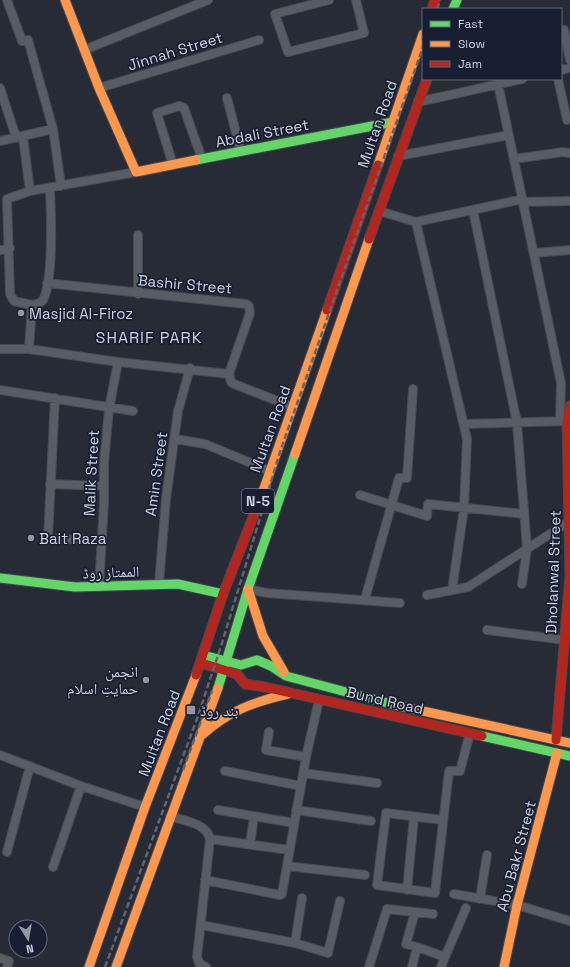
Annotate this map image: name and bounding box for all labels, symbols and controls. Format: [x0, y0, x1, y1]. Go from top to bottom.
legend [422, 8, 562, 80]
text: Fast [458, 16, 483, 32]
street label: Jinnah Street [125, 27, 225, 74]
text: Slow [458, 36, 485, 52]
text: Jam [458, 56, 482, 72]
street label: Multan Road [353, 78, 401, 170]
street label: Abdali Street [214, 115, 310, 151]
street label: Bashir Street [137, 270, 233, 298]
place label: Masjid Al-Firoz [29, 304, 133, 323]
marker: Masjid Al-Firoz [16, 308, 26, 318]
district label: SHARIF PARK [96, 327, 202, 348]
street label: Multan Road [245, 383, 295, 475]
street label: Malik Street [79, 429, 103, 517]
street label: Amin Street [141, 431, 171, 517]
road number: N-5 [242, 489, 274, 513]
street label: Dholanwal Street [541, 510, 565, 634]
place label: Bait Raza [39, 529, 107, 548]
marker: Bait Raza [26, 533, 36, 543]
street label: الممتاز روڈ [82, 562, 140, 582]
place label: انجمن حمایتِ اسلام [67, 662, 138, 699]
marker: انجمن حمایتِ اسلام [141, 675, 151, 685]
street label: Bund Road [345, 682, 425, 718]
street label: Multan Road [134, 687, 184, 779]
place label: بند روڈ [200, 701, 239, 720]
marker: بند روڈ [185, 704, 197, 716]
street label: Abu Bakr Street [492, 798, 540, 914]
north arrow [8, 919, 48, 959]
text: N [25, 941, 35, 956]

